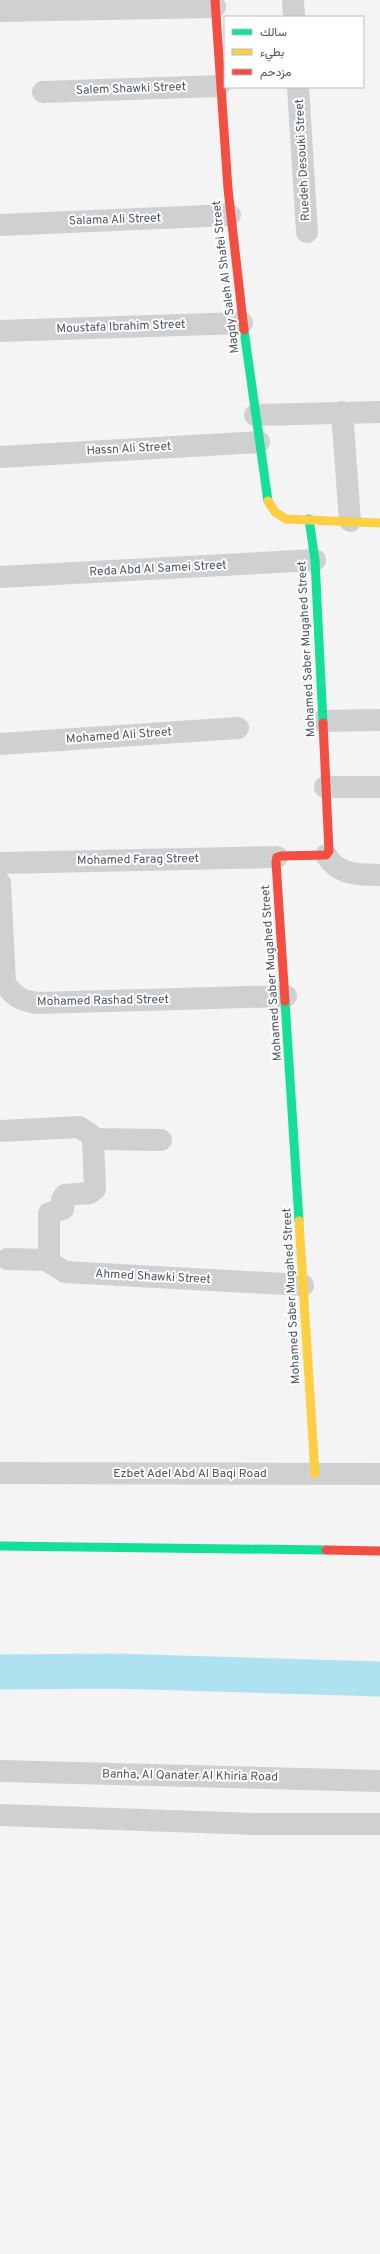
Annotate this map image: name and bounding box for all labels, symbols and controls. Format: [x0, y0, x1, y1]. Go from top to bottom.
legend [224, 16, 364, 88]
text: سالك [260, 25, 287, 41]
text: بطيء [260, 45, 284, 62]
text: مزدحم [260, 65, 291, 81]
street label: Salem Shawki Street [76, 79, 186, 99]
street label: Ruedeh Desouki Street [292, 98, 314, 222]
street label: Magdy Saleh Al Shafei Street [209, 200, 243, 354]
street label: Salama Ali Street [69, 210, 161, 230]
street label: Moustafa Ibrahim Street [56, 317, 186, 337]
street label: Hassn Ali Street [86, 439, 172, 459]
street label: Reda Abd Al Samei Street [89, 557, 227, 581]
street label: Mohamed Saber Mugahed Street [294, 560, 320, 738]
street label: Mohamed Ali Street [66, 724, 172, 748]
street label: Mohamed Farag Street [77, 851, 199, 869]
street label: Mohamed Saber Mugahed Street [258, 884, 286, 1062]
street label: Mohamed Rashad Street [37, 992, 169, 1010]
street label: Mohamed Saber Mugahed Street [279, 1207, 305, 1385]
street label: Ahmed Shawki Street [95, 1266, 211, 1288]
street label: Ezbet Adel Abd Al Baqi Road [113, 1466, 267, 1482]
street label: Banha, Al Qanater Al Khiria Road [102, 1766, 278, 1786]

